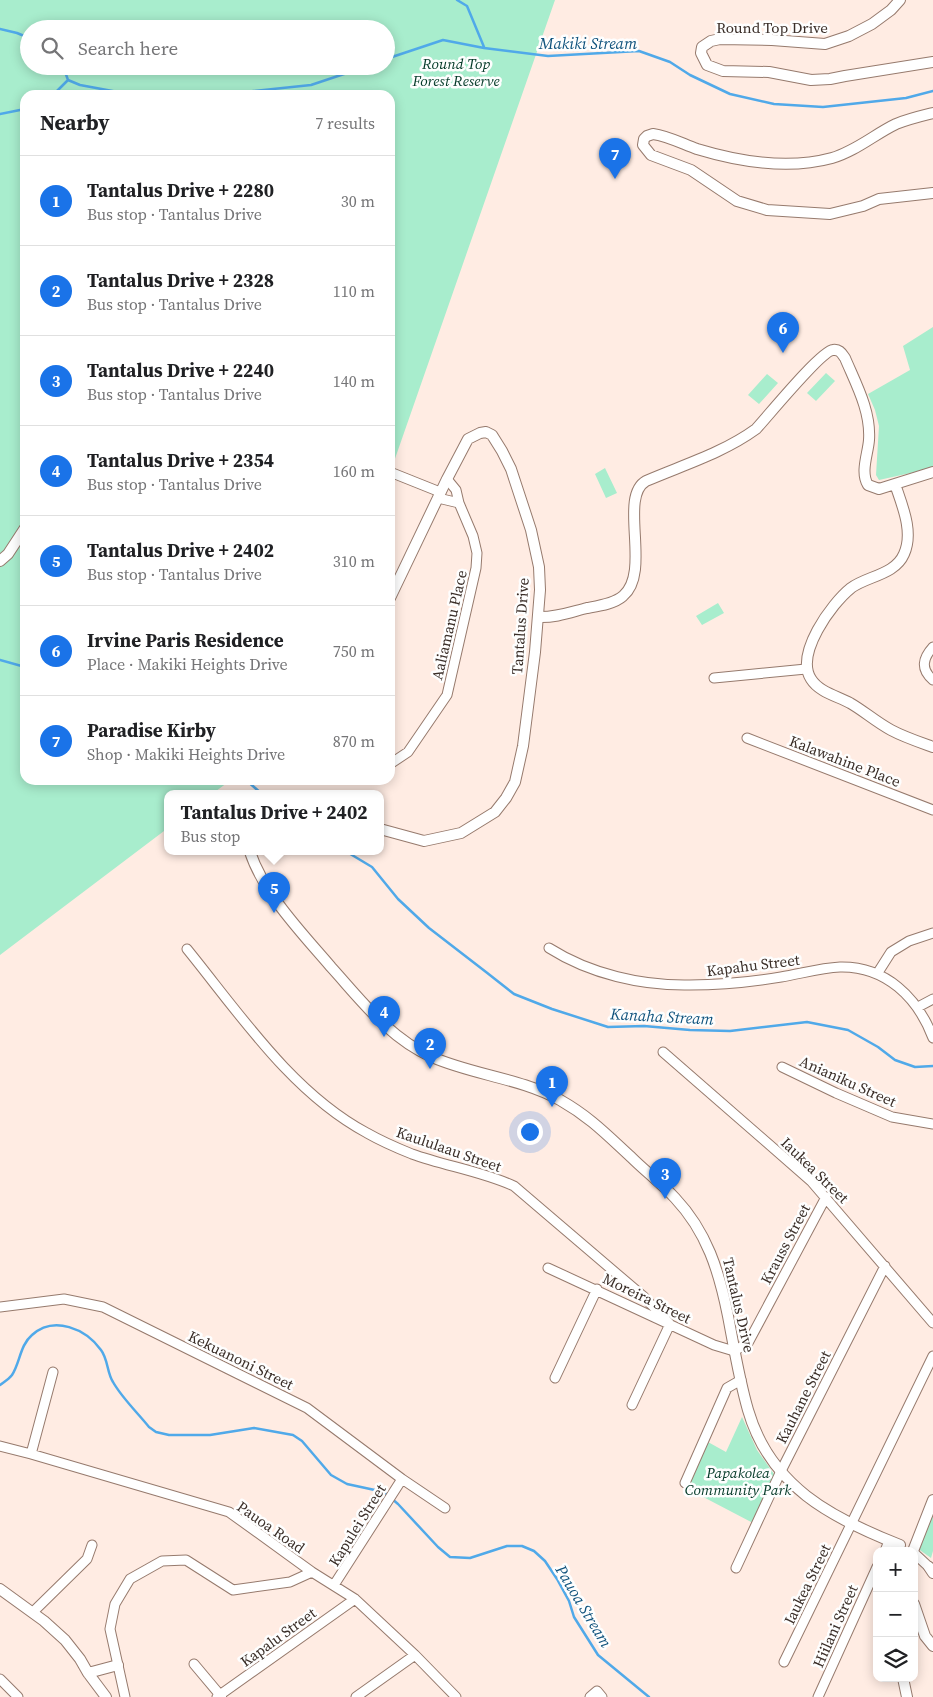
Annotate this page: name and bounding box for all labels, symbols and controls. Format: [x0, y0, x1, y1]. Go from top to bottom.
street label: Round Top Drive [716, 17, 828, 38]
search box [20, 20, 395, 75]
water label: Makiki Stream [538, 32, 637, 54]
icon: search [38, 34, 66, 62]
text: Search here [78, 35, 178, 61]
park label: Round Top Forest Reserve [411, 53, 500, 91]
text: Nearby [40, 108, 110, 137]
text: 7 results [315, 112, 375, 134]
pin: 7 [599, 138, 631, 179]
text: Tantalus Drive + 2280 [87, 177, 274, 203]
text: 1 [52, 190, 60, 212]
text: 30 m [341, 190, 375, 212]
text: Bus stop · Tantalus Drive [87, 203, 262, 225]
text: Tantalus Drive + 2328 [87, 267, 274, 293]
text: 2 [52, 280, 60, 302]
text: 110 m [333, 280, 375, 302]
text: Bus stop · Tantalus Drive [87, 293, 262, 315]
pin: 6 [767, 312, 799, 353]
text: Tantalus Drive + 2240 [87, 357, 274, 383]
text: 3 [52, 370, 60, 392]
text: 140 m [333, 370, 375, 392]
text: Bus stop · Tantalus Drive [87, 383, 262, 405]
text: Tantalus Drive + 2354 [87, 447, 274, 473]
text: 4 [52, 460, 60, 482]
text: 160 m [333, 460, 375, 482]
text: Bus stop · Tantalus Drive [87, 473, 262, 495]
text: Tantalus Drive + 2402 [87, 537, 274, 563]
text: 5 [52, 550, 60, 572]
text: 310 m [333, 550, 375, 572]
text: Bus stop · Tantalus Drive [87, 563, 262, 585]
street label: Aaliamanu Place [426, 568, 472, 682]
street label: Tantalus Drive [506, 577, 534, 675]
text: Irvine Paris Residence [87, 627, 284, 653]
text: 6 [52, 640, 60, 662]
text: 750 m [333, 640, 375, 662]
text: Place · Makiki Heights Drive [87, 653, 288, 675]
text: Paradise Kirby [87, 717, 216, 743]
text: 7 [52, 730, 60, 752]
text: 870 m [333, 730, 375, 752]
street label: Kalawahine Place [786, 730, 904, 792]
text: Shop · Makiki Heights Drive [87, 743, 285, 765]
popup [164, 790, 384, 855]
text: Tantalus Drive + 2402 [181, 799, 367, 825]
text: Bus stop [181, 825, 240, 847]
pin: 5 [258, 872, 290, 913]
street label: Kapahu Street [705, 949, 801, 981]
pin: 4 [368, 996, 400, 1037]
water label: Kanaha Stream [609, 1002, 714, 1030]
pin: 2 [414, 1028, 446, 1069]
street label: Anianiku Street [796, 1050, 900, 1112]
pin: 1 [536, 1066, 568, 1107]
your location [517, 1119, 543, 1145]
street label: Kaululaau Street [394, 1121, 504, 1177]
street label: Iaukea Street [776, 1132, 854, 1208]
pin: 3 [649, 1158, 681, 1199]
street label: Krauss Street [755, 1200, 815, 1288]
street label: Tantalus Drive [718, 1255, 760, 1355]
street label: Moreira Street [599, 1268, 695, 1329]
street label: Kekuanoni Street [185, 1325, 297, 1395]
street label: Kauhane Street [771, 1347, 836, 1447]
park label: Papakolea Community Park [685, 1462, 792, 1500]
street label: Kapulei Street [323, 1480, 391, 1570]
street label: Pauoa Road [233, 1496, 310, 1558]
street label: Iaukea Street [779, 1540, 836, 1628]
map controls [873, 1547, 918, 1682]
button: + [873, 1547, 918, 1592]
water label: Pauoa Stream [550, 1560, 617, 1651]
street label: Hiilani Street [807, 1581, 863, 1671]
button: − [873, 1592, 918, 1637]
street label: Kapalu Street [236, 1602, 320, 1672]
button: layers [873, 1637, 918, 1682]

